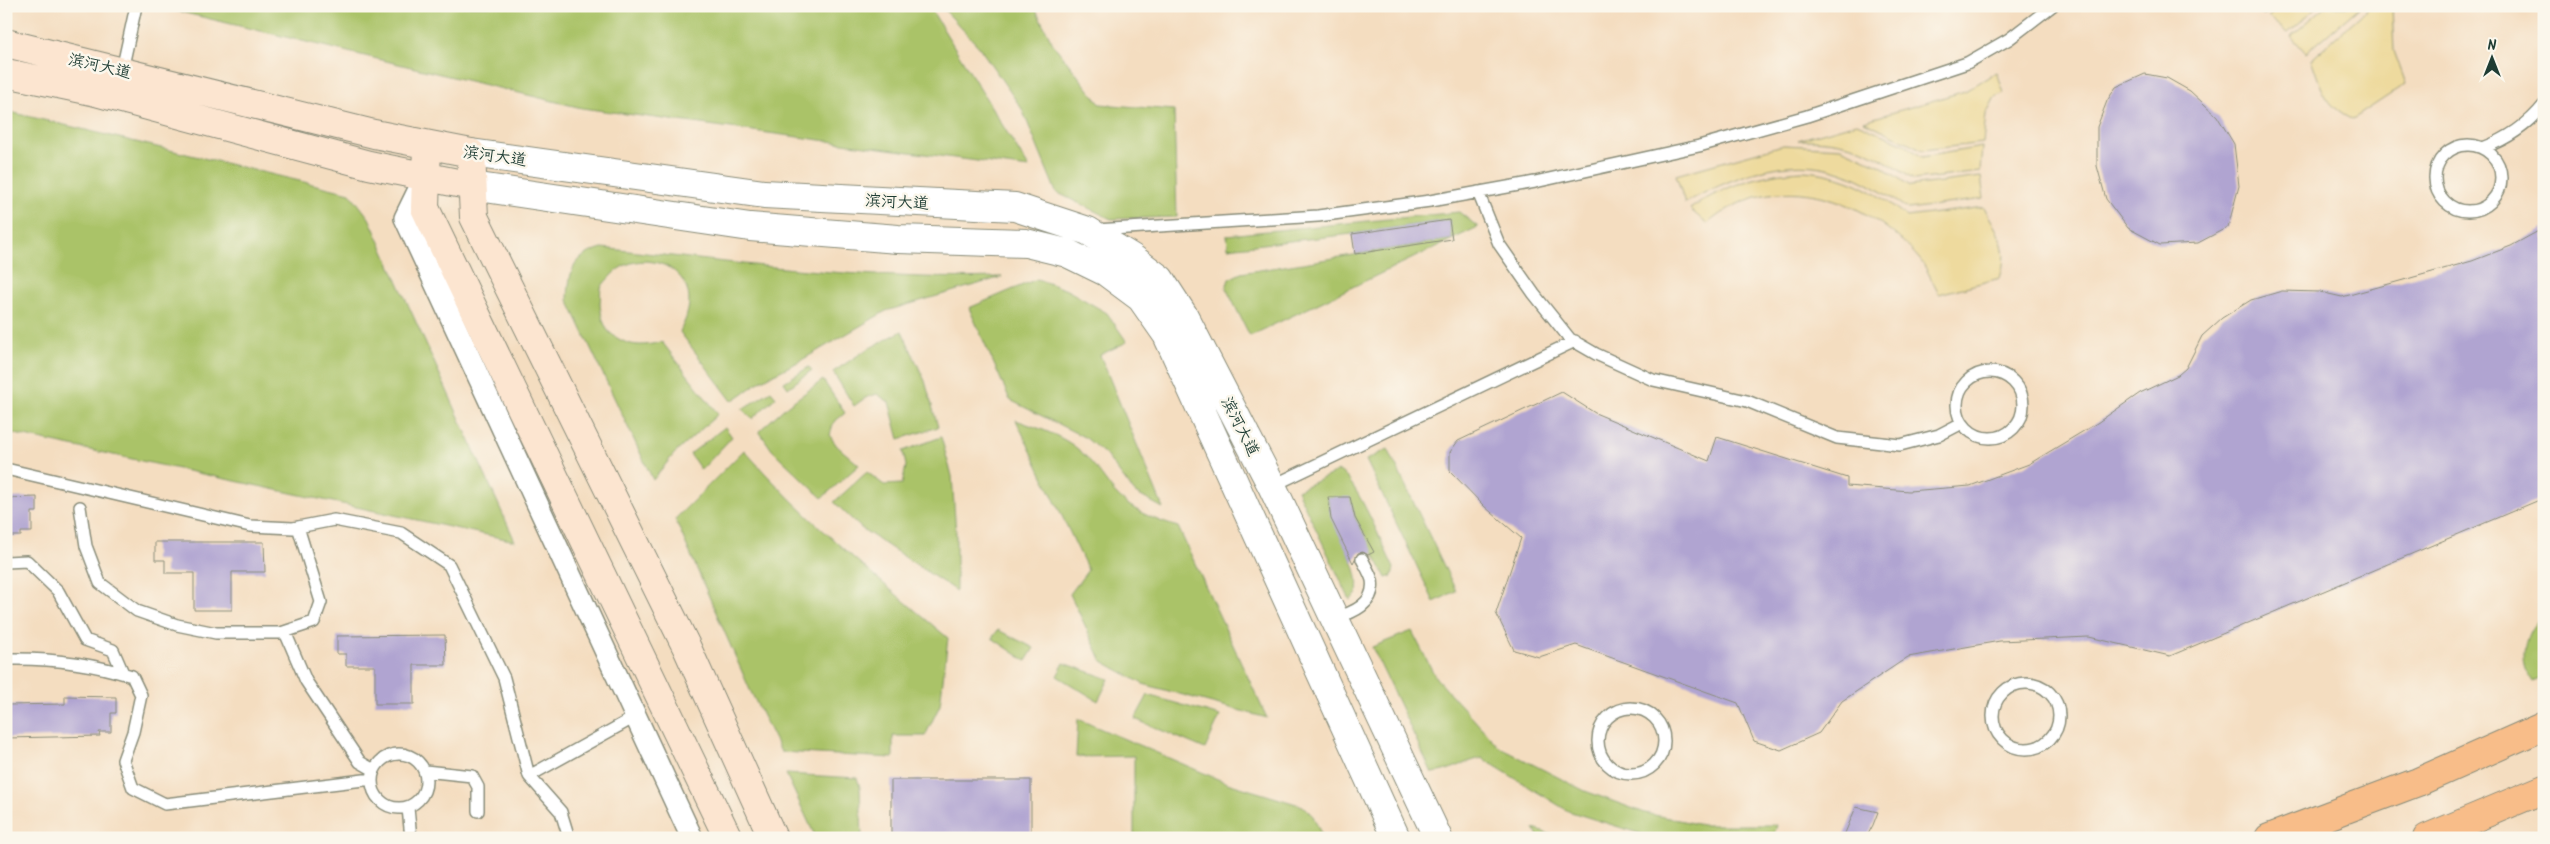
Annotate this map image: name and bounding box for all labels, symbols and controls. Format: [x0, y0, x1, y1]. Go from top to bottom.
north arrow [2468, 32, 2518, 82]
text: N [2488, 35, 2497, 57]
street label: 滨河大道 [66, 47, 134, 86]
street label: 滨河大道 [461, 140, 528, 173]
street label: 滨河大道 [864, 188, 930, 217]
street label: 滨河大道 [1214, 392, 1265, 461]

